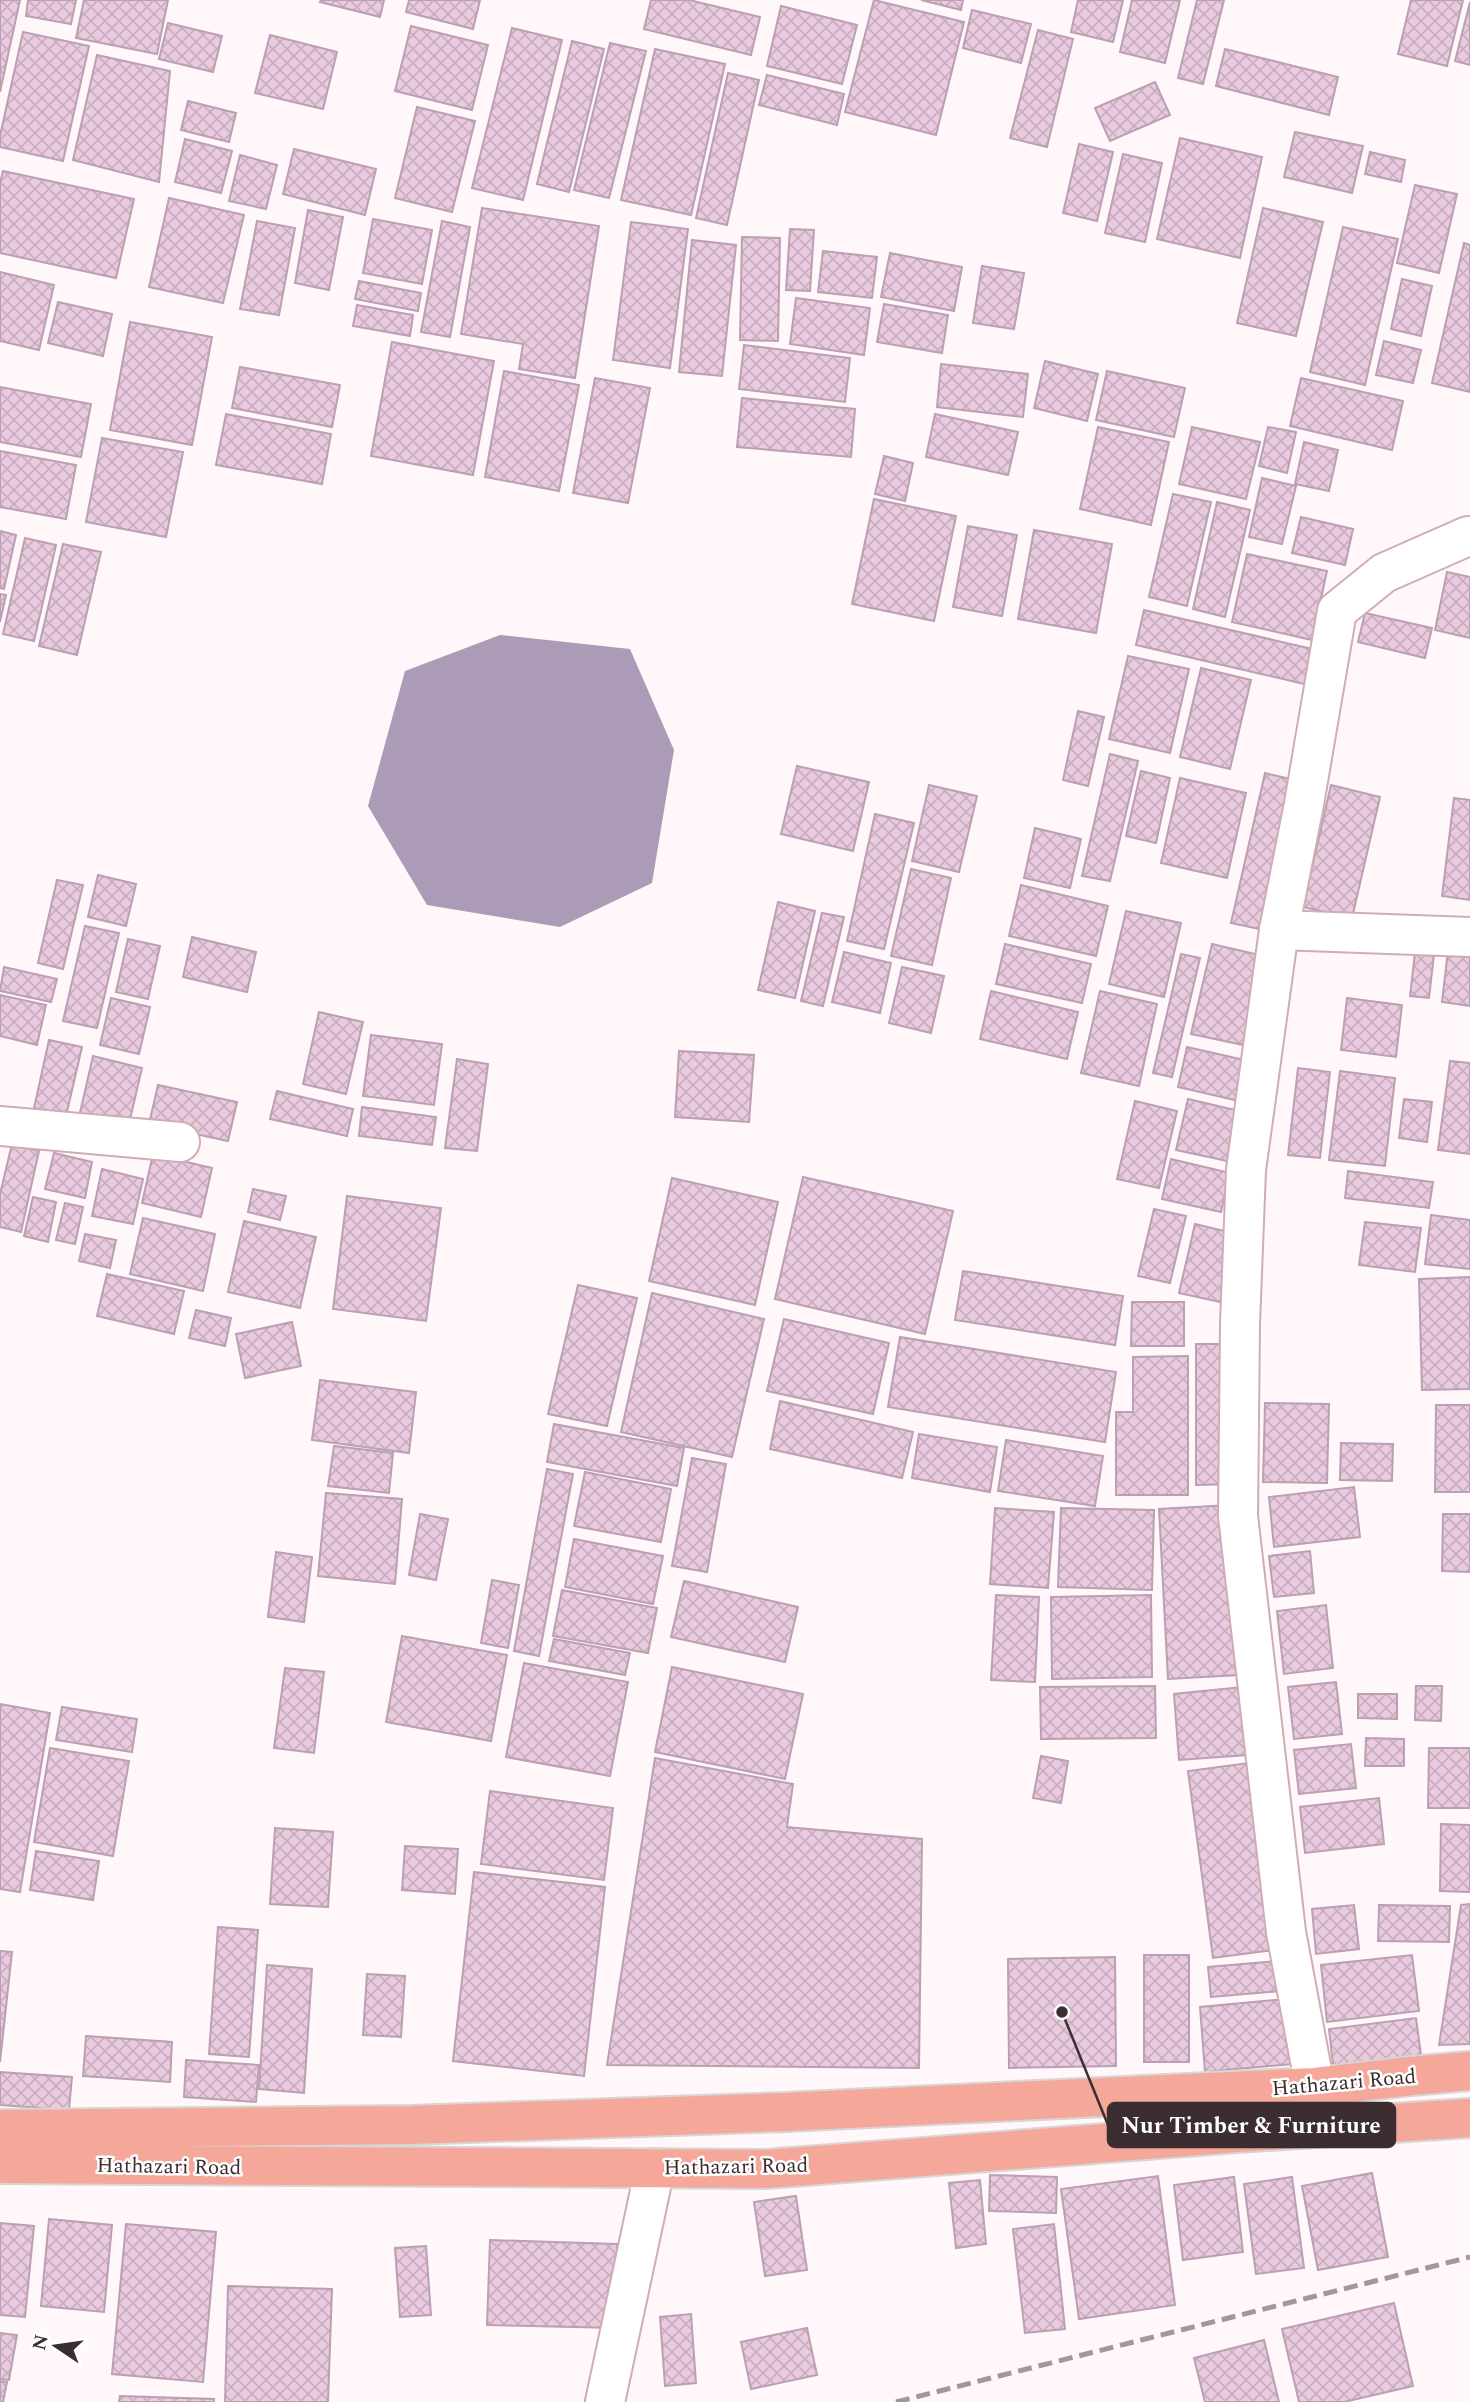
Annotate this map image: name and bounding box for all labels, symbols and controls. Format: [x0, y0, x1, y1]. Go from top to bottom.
street label: Hathazari Road [1271, 2061, 1418, 2105]
callout: Nur Timber & Furniture [1108, 2103, 1395, 2147]
text: Nur Timber & Furniture [1121, 2109, 1381, 2144]
street label: Hathazari Road [96, 2150, 242, 2184]
street label: Hathazari Road [663, 2150, 809, 2184]
north arrow [21, 2311, 91, 2381]
text: N [25, 2332, 57, 2353]

